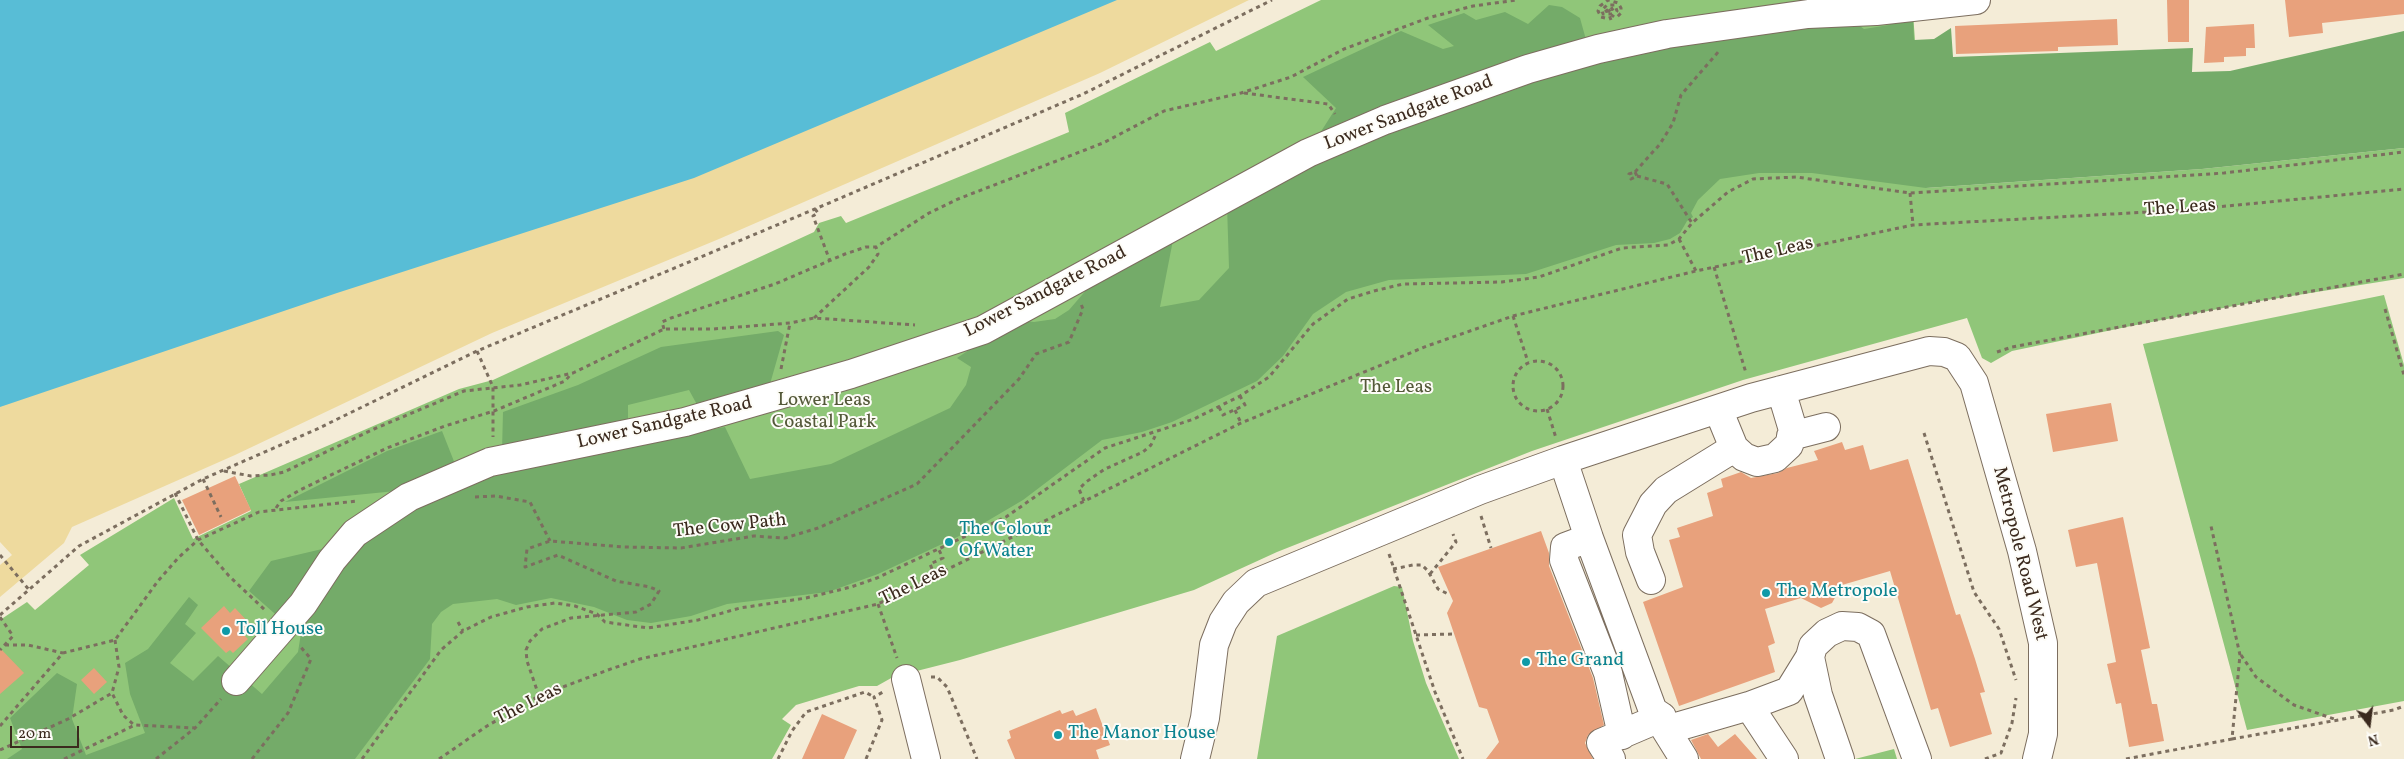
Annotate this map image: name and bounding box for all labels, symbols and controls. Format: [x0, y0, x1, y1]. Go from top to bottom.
street label: Lower Sandgate Road [1321, 71, 1497, 157]
street label: The Leas [2143, 195, 2217, 223]
street label: The Leas [1740, 233, 1816, 271]
street label: Lower Sandgate Road [961, 242, 1131, 344]
park label: The Leas [1360, 378, 1432, 400]
park label: Lower Leas Coastal Park [772, 391, 876, 435]
street label: Lower Sandgate Road [575, 393, 755, 455]
street label: Metropole Road West [1986, 465, 2052, 643]
street label: The Cow Path [672, 510, 788, 544]
place label: The Colour Of Water [959, 520, 1051, 564]
marker: The Colour Of Water [943, 536, 955, 548]
street label: The Leas [877, 560, 951, 612]
place label: The Metropole [1776, 582, 1897, 604]
marker: The Metropole [1760, 587, 1772, 599]
place label: Toll House [236, 620, 323, 642]
marker: Toll House [220, 625, 232, 637]
place label: The Grand [1536, 651, 1624, 673]
marker: The Grand [1520, 656, 1532, 668]
street label: The Leas [492, 678, 566, 732]
north arrow [2344, 699, 2394, 749]
scale bar [12, 716, 81, 748]
text: 20 m [18, 724, 51, 745]
place label: The Manor House [1068, 724, 1215, 746]
text: N [2366, 728, 2380, 749]
marker: The Manor House [1052, 729, 1064, 741]

